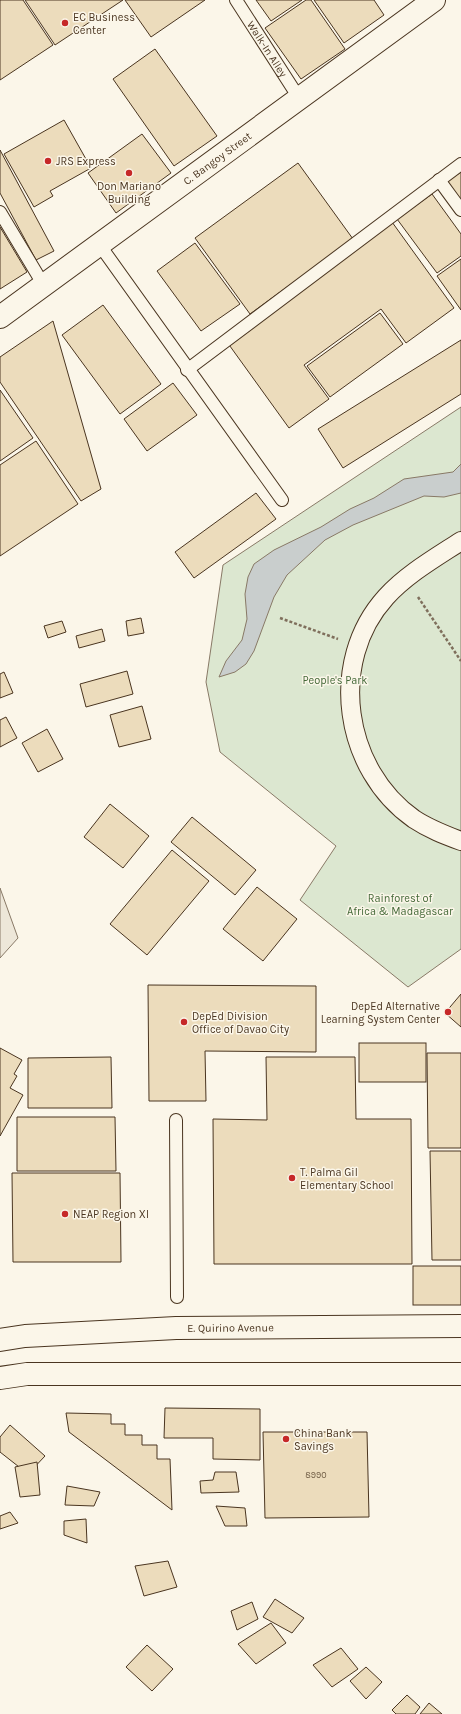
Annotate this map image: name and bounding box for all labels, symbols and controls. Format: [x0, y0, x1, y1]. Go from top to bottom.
place label: EC Business Center [73, 11, 135, 37]
marker: EC Business Center [60, 18, 70, 28]
street label: Walk-In Alley [244, 18, 290, 80]
street label: C. Bangoy Street [181, 130, 254, 188]
place label: JRS Express [56, 155, 116, 168]
marker: JRS Express [43, 156, 53, 166]
marker: Don Mariano Building [124, 168, 134, 178]
place label: Don Mariano Building [97, 180, 161, 206]
park label: People's Park [302, 674, 368, 687]
park label: Rainforest of Africa & Madagascar [347, 892, 453, 918]
place label: DepEd Alternative Learning System Center [321, 1000, 440, 1026]
marker: DepEd Alternative Learning System Center [443, 1007, 453, 1017]
place label: DepEd Division Office of Davao City [192, 1010, 289, 1036]
marker: DepEd Division Office of Davao City [179, 1017, 189, 1027]
place label: T. Palma Gil Elementary School [300, 1166, 393, 1192]
marker: T. Palma Gil Elementary School [287, 1173, 297, 1183]
place label: NEAP Region XI [73, 1208, 149, 1221]
marker: NEAP Region XI [60, 1209, 70, 1219]
street label: E. Quirino Avenue [187, 1321, 274, 1335]
place label: China Bank Savings [294, 1427, 352, 1453]
marker: China Bank Savings [281, 1434, 291, 1444]
house number: 8990 [305, 1470, 327, 1480]

